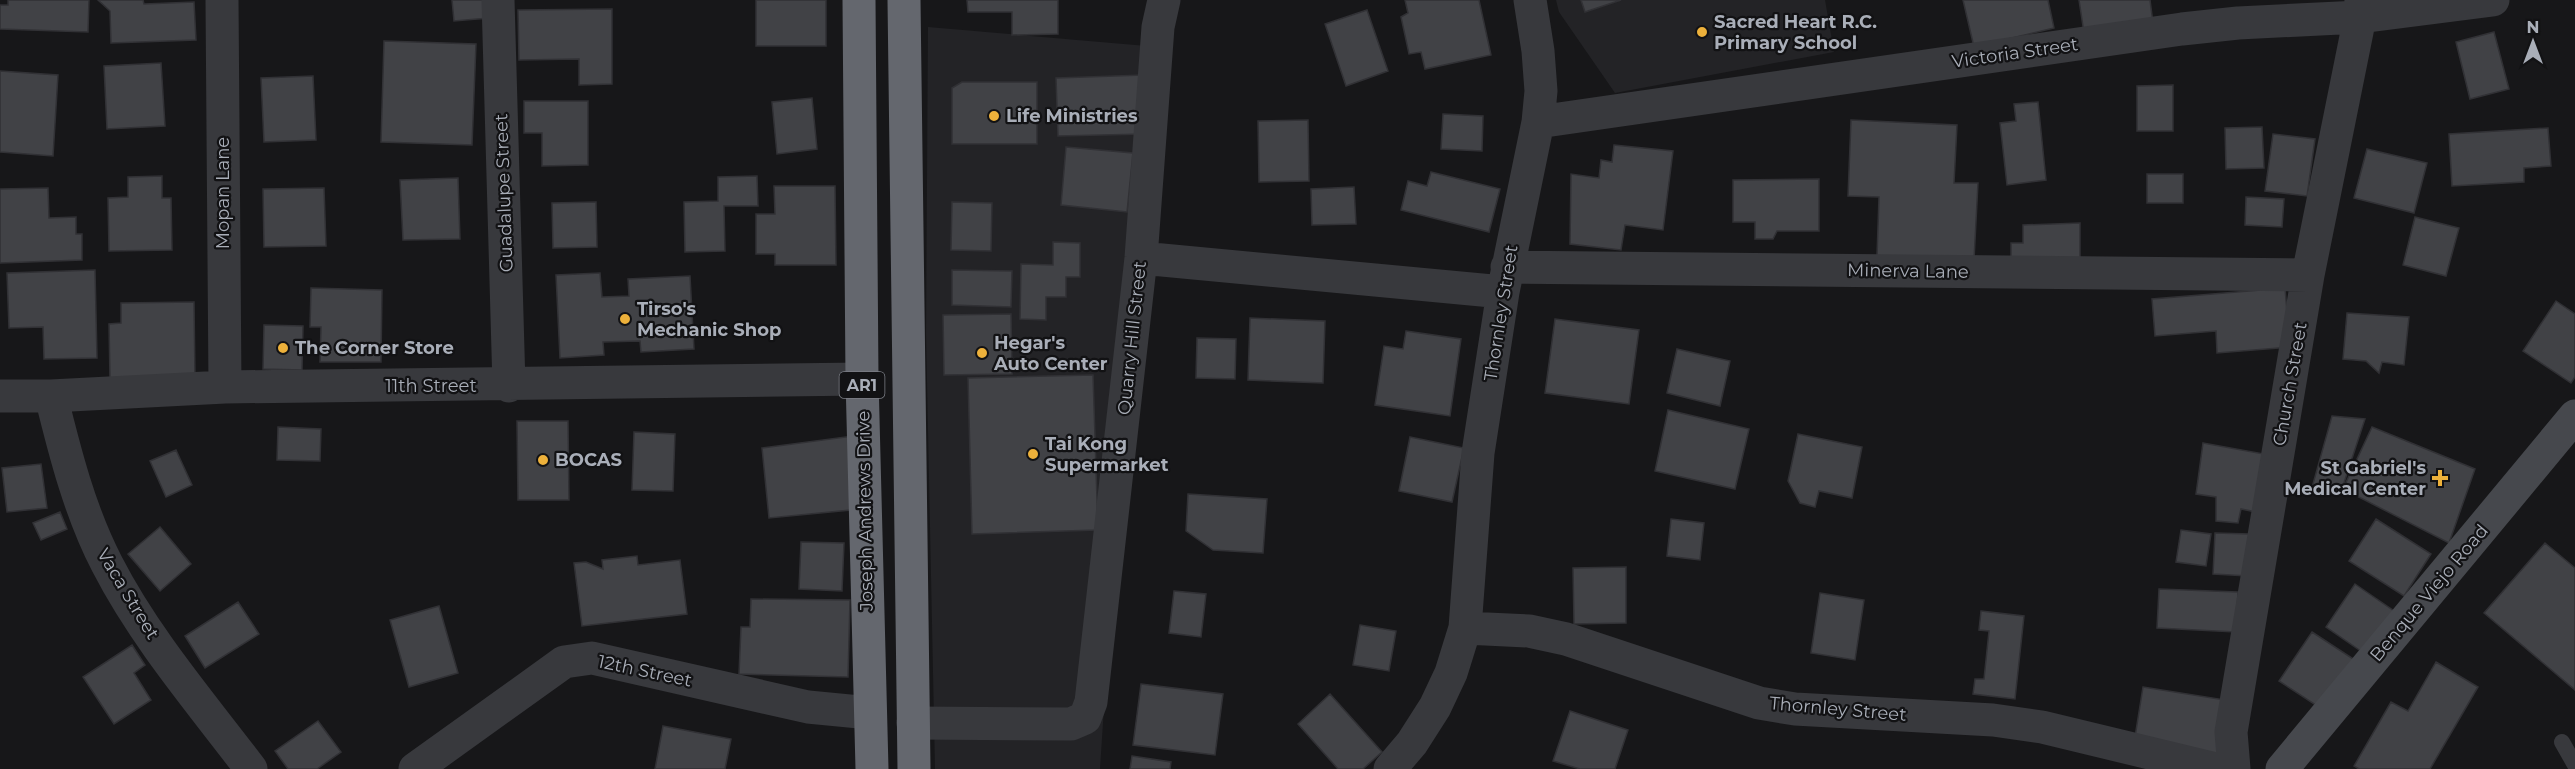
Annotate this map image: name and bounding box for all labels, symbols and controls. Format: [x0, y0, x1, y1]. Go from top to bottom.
place label: Sacred Heart R.C. Primary School [1714, 11, 1877, 54]
north arrow [2503, 12, 2563, 72]
text: N [2527, 18, 2539, 37]
marker: Sacred Heart R.C. Primary School [1695, 25, 1709, 39]
street label: Victoria Street [1950, 33, 2080, 73]
place label: Life Ministries [1006, 105, 1138, 127]
marker: Life Ministries [987, 109, 1001, 123]
street label: Guadalupe Street [490, 113, 518, 273]
street label: Mopan Lane [212, 137, 234, 249]
street label: Thornley Street [1479, 243, 1523, 383]
street label: Minerva Lane [1847, 259, 1969, 283]
street label: Quarry Hill Street [1113, 260, 1151, 416]
place label: Tirso's Mechanic Shop [637, 298, 781, 341]
marker: Tirso's Mechanic Shop [618, 312, 632, 326]
street label: Church Street [2268, 320, 2312, 448]
place label: Hegar's Auto Center [993, 332, 1108, 375]
place label: The Corner Store [295, 337, 454, 359]
marker: The Corner Store [276, 341, 290, 355]
marker: Hegar's Auto Center [975, 346, 989, 360]
road number: AR1 [840, 372, 884, 398]
street label: 11th Street [385, 375, 477, 397]
street label: Joseph Andrews Drive [852, 411, 878, 612]
place label: Tai Kong Supermarket [1045, 433, 1169, 476]
marker: Tai Kong Supermarket [1026, 447, 1040, 461]
place label: BOCAS [555, 449, 622, 471]
marker: BOCAS [536, 453, 550, 467]
place label: St Gabriel's Medical Center [2284, 457, 2426, 500]
marker: St Gabriel's Medical Center [2431, 469, 2449, 487]
street label: Benque Viejo Road [2365, 520, 2493, 666]
street label: Vaca Street [92, 545, 164, 643]
street label: 12th Street [596, 650, 694, 692]
street label: Thornley Street [1769, 692, 1907, 726]

